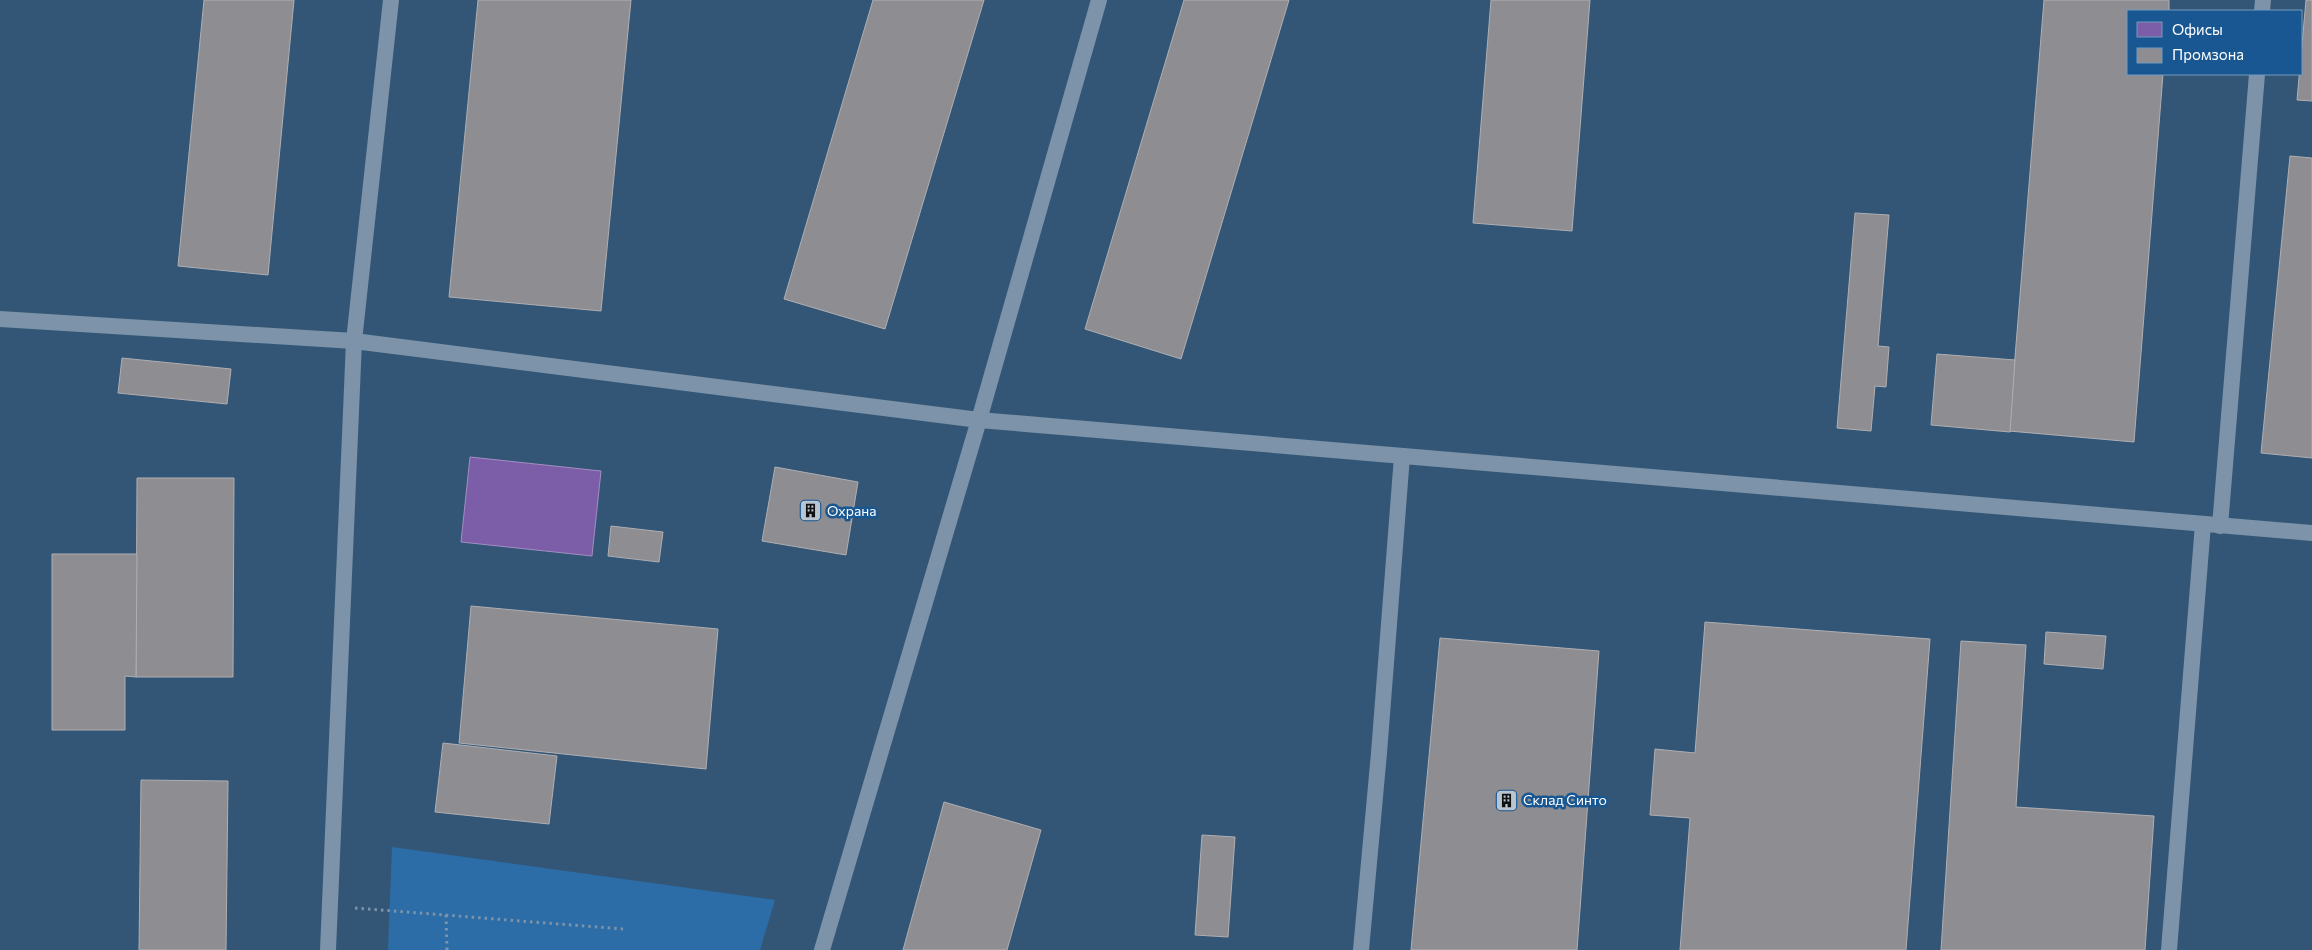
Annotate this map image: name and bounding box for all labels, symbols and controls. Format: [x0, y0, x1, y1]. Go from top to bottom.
legend [2127, 10, 2302, 75]
text: Офисы [2172, 20, 2223, 38]
text: Промзона [2172, 45, 2244, 63]
building icon: Охрана [799, 499, 823, 523]
place label: Охрана [827, 502, 876, 519]
building icon: Склад Синто [1495, 788, 1519, 812]
place label: Склад Синто [1523, 791, 1607, 808]

